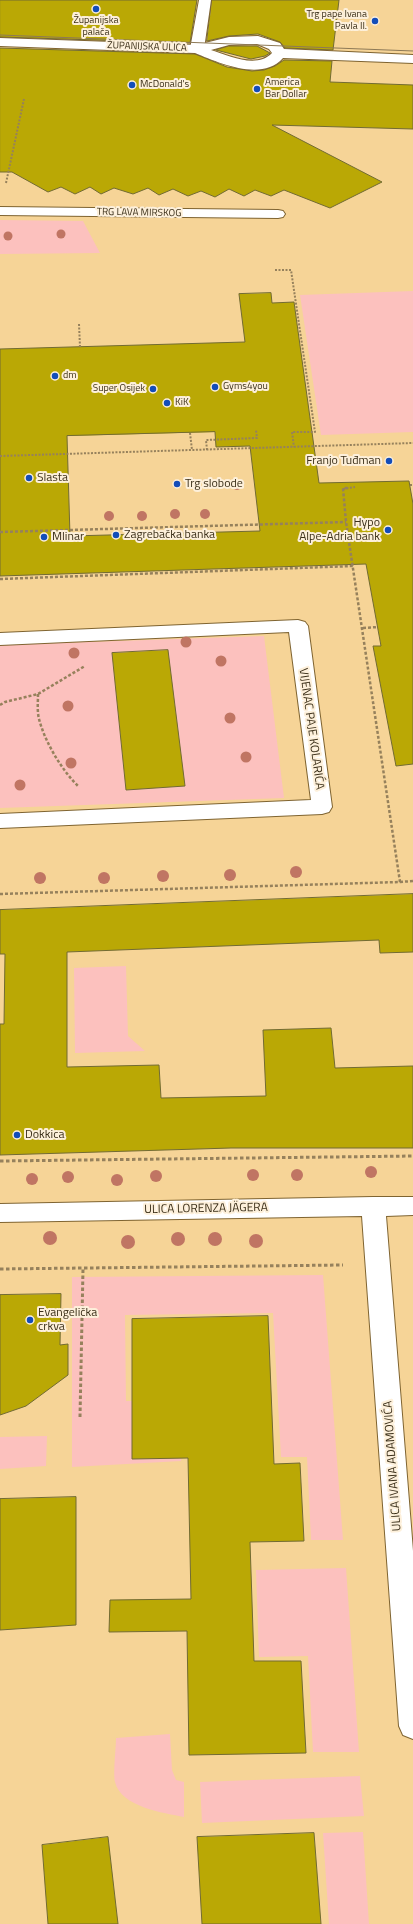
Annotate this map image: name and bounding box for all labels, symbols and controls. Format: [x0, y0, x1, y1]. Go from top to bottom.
marker: Županijska palača [91, 4, 101, 14]
place label: Trg pape Ivana Pavla II. [306, 9, 367, 32]
place label: Županijska palača [73, 15, 119, 38]
marker: Trg pape Ivana Pavla II. [370, 16, 380, 26]
street label: ŽUPANIJSKA ULICA [107, 40, 187, 54]
place label: America Bar Dollar [265, 77, 307, 100]
place label: McDonald's [140, 79, 189, 91]
marker: McDonald's [127, 80, 137, 90]
marker: America Bar Dollar [252, 84, 262, 94]
street label: TRG LAVA MIRSKOG [97, 206, 181, 220]
place label: dm [63, 370, 77, 382]
marker: dm [50, 371, 60, 381]
place label: Gyms4you [223, 381, 268, 393]
marker: Gyms4you [210, 382, 220, 392]
place label: Super Osijek [93, 383, 145, 395]
marker: Super Osijek [148, 384, 158, 394]
place label: KiK [175, 397, 189, 409]
marker: KiK [162, 398, 172, 408]
place label: Franjo Tuđman [306, 454, 381, 468]
marker: Franjo Tuđman [384, 456, 394, 466]
place label: Slasta [37, 471, 68, 485]
marker: Slasta [24, 473, 34, 483]
place label: Trg slobode [185, 477, 243, 491]
marker: Trg slobode [172, 479, 182, 489]
place label: Hypo Alpe-Adria bank [299, 516, 380, 544]
marker: Hypo Alpe-Adria bank [383, 525, 393, 535]
place label: Zagrebačka banka [124, 528, 215, 542]
place label: Mlinar [52, 530, 84, 544]
marker: Zagrebačka banka [111, 530, 121, 540]
marker: Mlinar [39, 532, 49, 542]
street label: VIJENAC PAJE KOLARIĆA [295, 667, 327, 791]
place label: Dokkica [25, 1128, 64, 1142]
marker: Dokkica [12, 1130, 22, 1140]
street label: ULICA LORENZA JÄGERA [144, 1201, 268, 1217]
place label: Evangelička crkva [38, 1306, 97, 1334]
marker: Evangelička crkva [25, 1315, 35, 1325]
street label: ULICA IVANA ADAMOVIĆA [381, 1400, 405, 1532]

